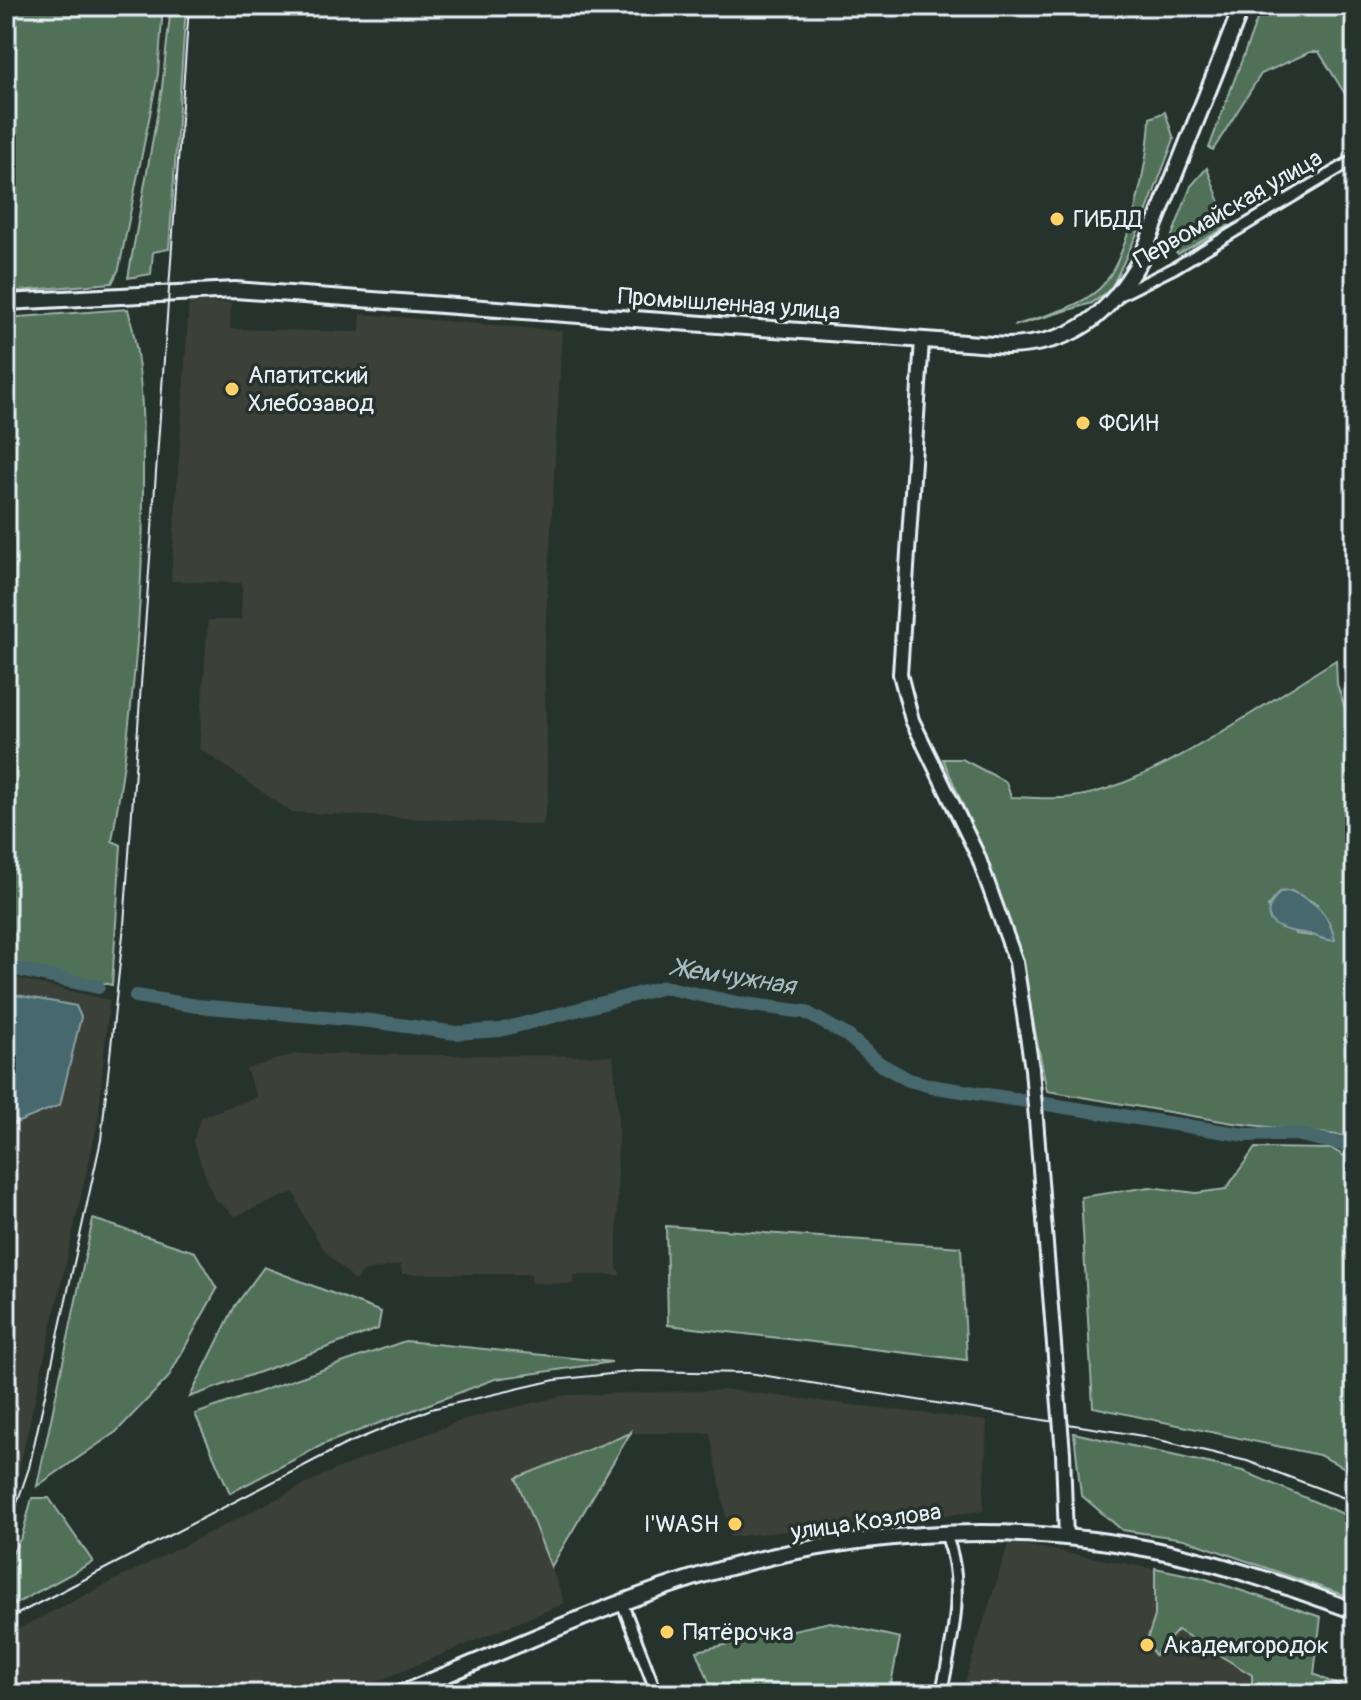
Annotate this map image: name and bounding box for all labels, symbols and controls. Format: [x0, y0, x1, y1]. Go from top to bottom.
street label: Первомайская улица [1129, 143, 1327, 275]
place label: ГИБДД [1073, 205, 1143, 234]
marker: ГИБДД [1048, 210, 1066, 228]
street label: Промышленная улица [617, 282, 841, 326]
place label: Апатитский Хлебозавод [248, 361, 374, 418]
marker: Апатитский Хлебозавод [223, 380, 241, 398]
place label: ФСИН [1099, 409, 1159, 438]
marker: ФСИН [1074, 414, 1092, 432]
water label: Жемчужная [666, 951, 800, 1003]
street label: улица Козлова [788, 1497, 943, 1547]
place label: I'WASH [644, 1510, 719, 1539]
marker: I'WASH [726, 1515, 744, 1533]
place label: Пятёрочка [683, 1618, 794, 1647]
marker: Пятёрочка [658, 1623, 676, 1641]
place label: Академгородок [1163, 1631, 1329, 1660]
marker: Академгородок [1138, 1636, 1156, 1654]

